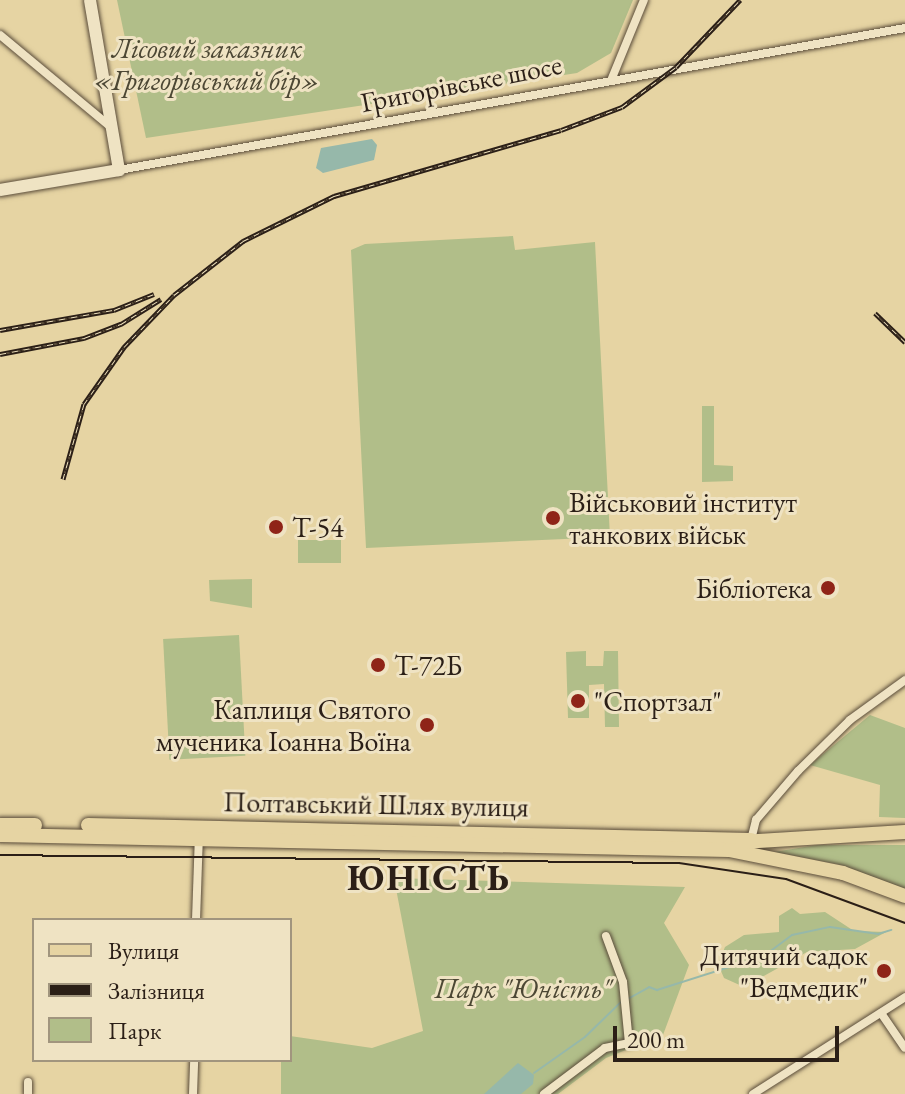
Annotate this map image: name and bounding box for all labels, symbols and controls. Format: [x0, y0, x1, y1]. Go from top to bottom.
park label: Лісовий заказник «Григорівський бір» [94, 31, 320, 97]
street label: Григорівське шосе [358, 47, 564, 119]
place label: Військовий інститут танкових військ [569, 485, 797, 551]
marker: Військовий інститут танкових військ [544, 509, 562, 527]
place label: Т-54 [292, 510, 344, 544]
marker: Т-54 [267, 518, 285, 536]
place label: Бібліотека [695, 571, 812, 605]
marker: Бібліотека [819, 579, 837, 597]
place label: Т-72Б [394, 648, 462, 682]
marker: Т-72Б [369, 656, 387, 674]
place label: "Спортзал" [594, 684, 722, 718]
place label: Каплиця Святого мученика Іоанна Воїна [156, 692, 411, 758]
marker: "Спортзал" [569, 692, 587, 710]
marker: Каплиця Святого мученика Іоанна Воїна [418, 716, 436, 734]
street label: Полтавський Шлях вулиця [223, 785, 529, 823]
district label: ЮНІСТЬ [347, 856, 511, 900]
legend [32, 918, 292, 1062]
text: Вулиця [108, 935, 179, 966]
place label: Дитячий садок "Ведмедик" [700, 938, 868, 1004]
marker: Дитячий садок "Ведмедик" [875, 962, 893, 980]
park label: Парк "Юність" [435, 971, 611, 1005]
text: Залізниця [108, 975, 205, 1006]
scale bar [617, 1010, 843, 1060]
text: Парк [108, 1015, 161, 1046]
text: 200 m [627, 1024, 685, 1055]

